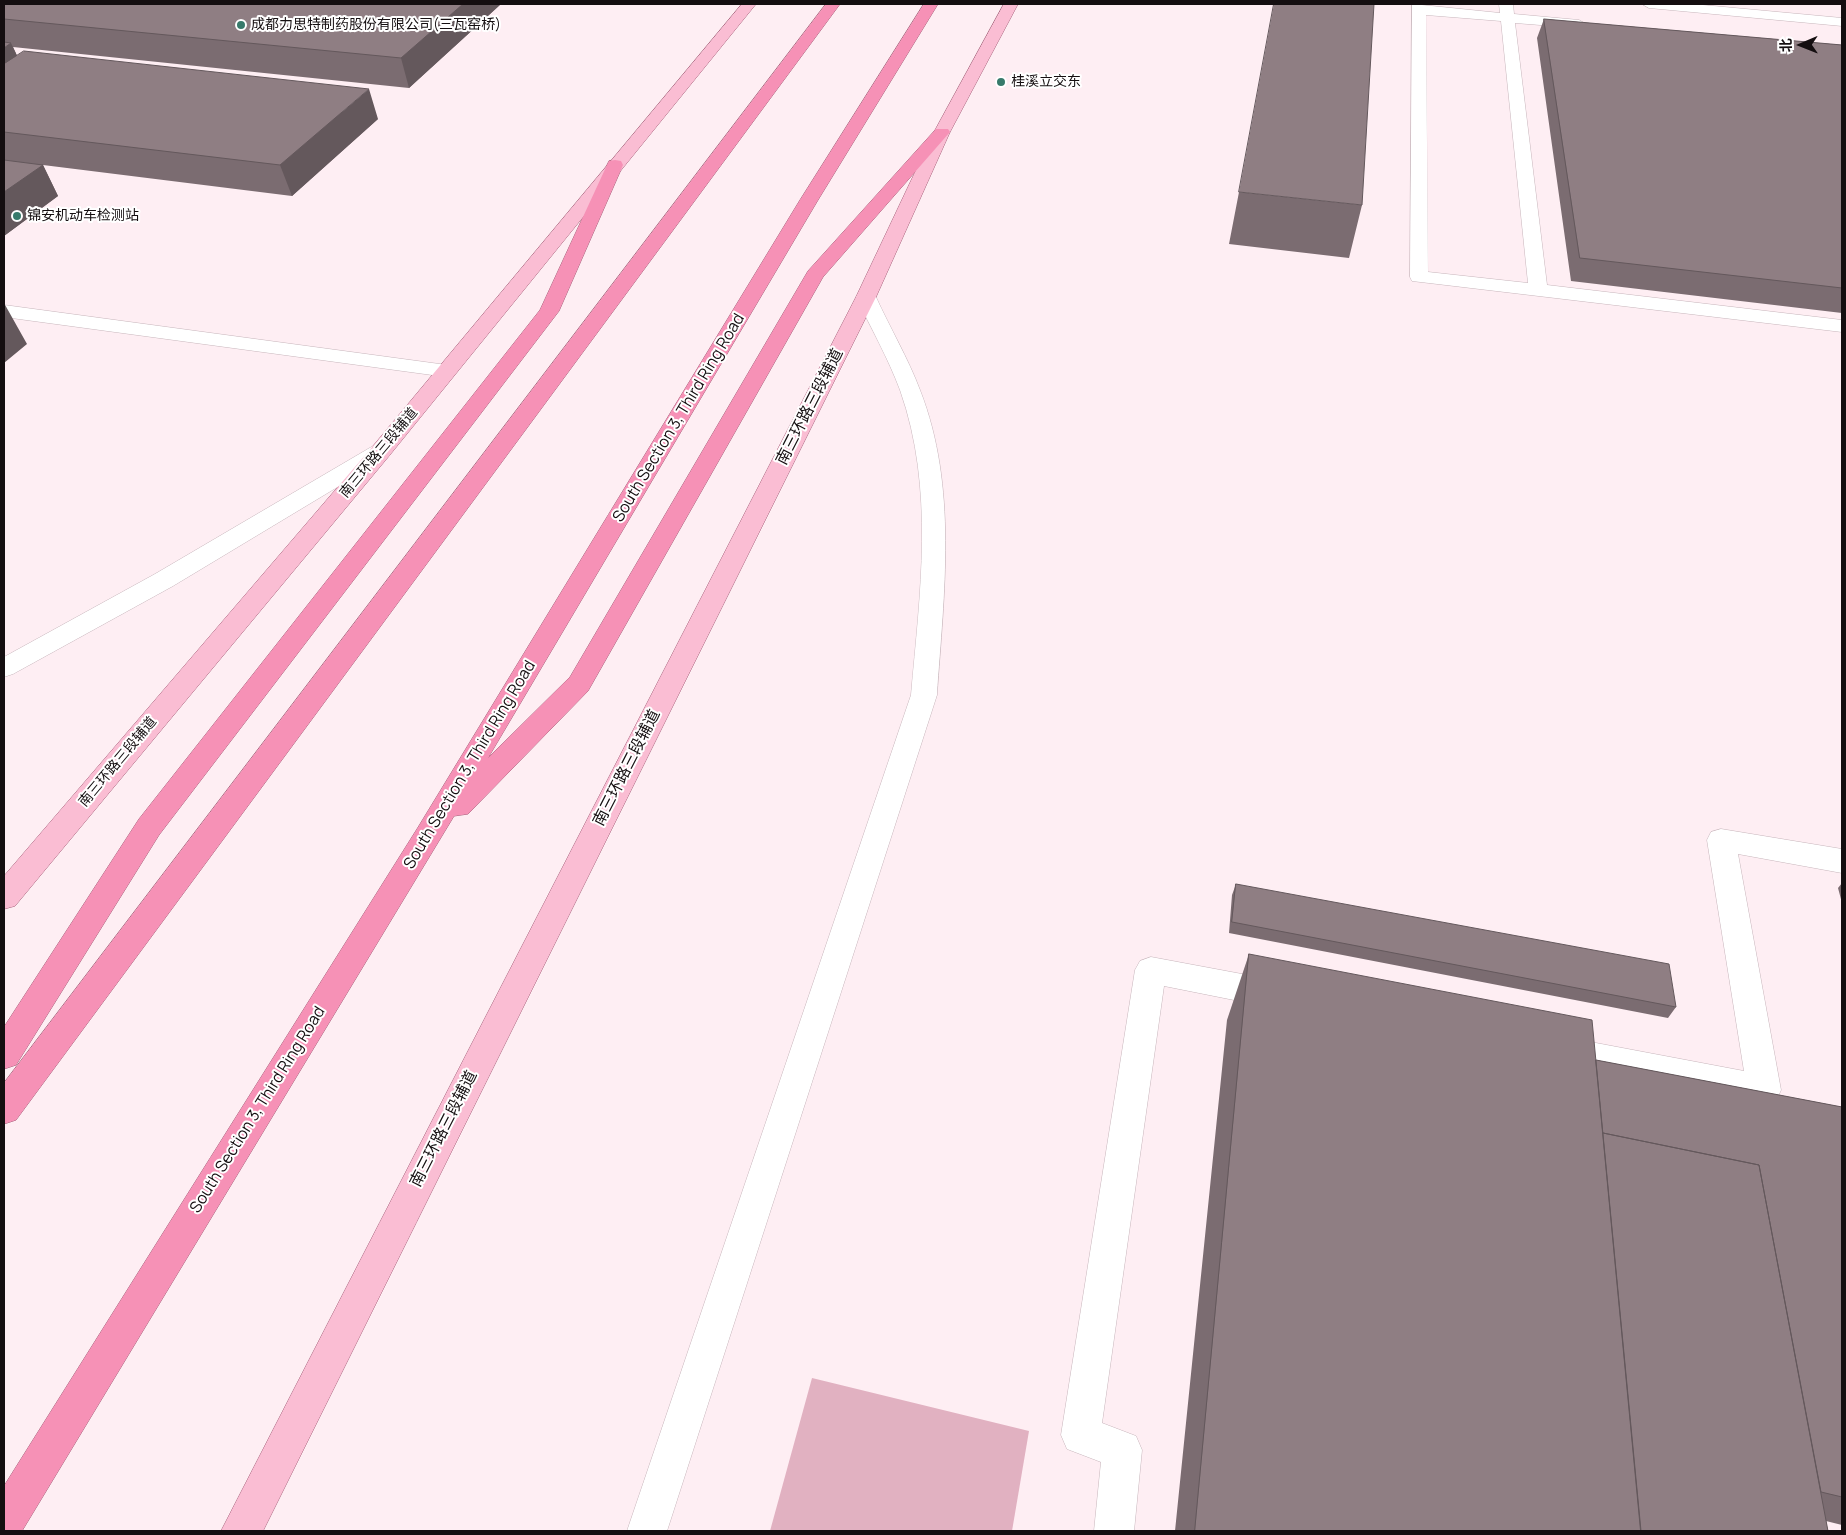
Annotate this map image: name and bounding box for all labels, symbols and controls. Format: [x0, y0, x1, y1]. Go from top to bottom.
place label: 成都力思特制药股份有限公司(三瓦窑桥) [251, 17, 501, 33]
marker: 成都力思特制药股份有限公司(三瓦窑桥) [235, 19, 247, 31]
north arrow [1776, 20, 1826, 70]
text: 北 [1776, 38, 1795, 52]
place label: 桂溪立交东 [1011, 74, 1081, 90]
marker: 桂溪立交东 [995, 76, 1007, 88]
place label: 锦安机动车检测站 [27, 208, 139, 224]
marker: 锦安机动车检测站 [11, 210, 23, 222]
street label: South Section 3, Third Ring Road [609, 310, 749, 526]
street label: 南三环路三段辅道 [772, 346, 848, 468]
street label: 南三环路三段辅道 [337, 405, 421, 501]
street label: South Section 3, Third Ring Road [400, 657, 540, 873]
street label: 南三环路三段辅道 [589, 707, 665, 829]
street label: 南三环路三段辅道 [76, 714, 160, 810]
street label: South Section 3, Third Ring Road [186, 1003, 330, 1217]
street label: 南三环路三段辅道 [406, 1068, 482, 1190]

